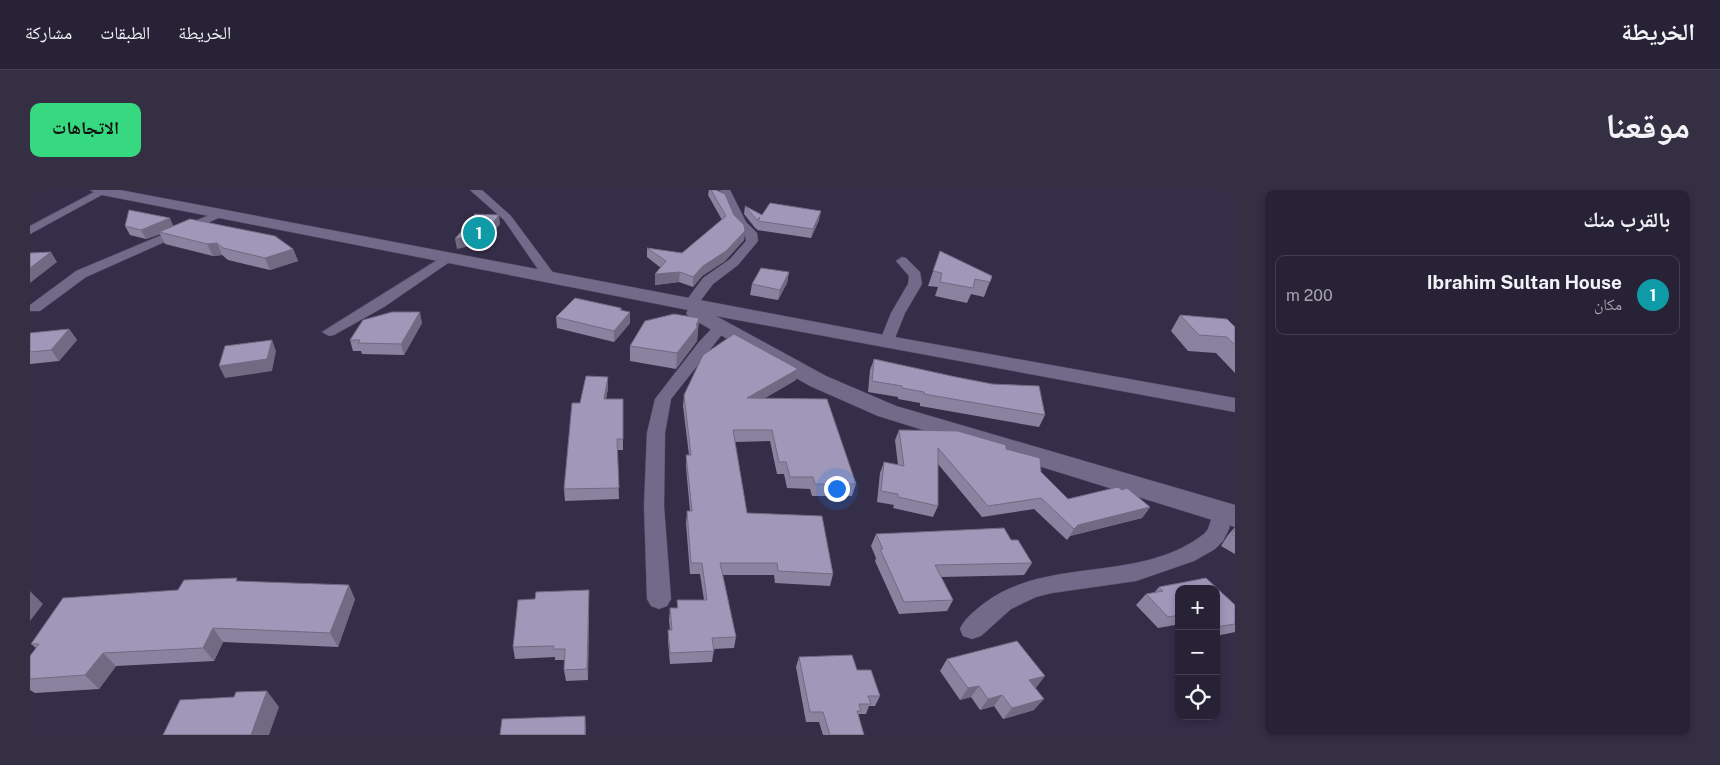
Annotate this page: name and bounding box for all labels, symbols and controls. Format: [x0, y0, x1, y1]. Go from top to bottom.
text: الخريطة [1621, 17, 1695, 45]
text: مشاركة [25, 22, 72, 43]
text: الطبقات [100, 22, 150, 43]
text: الخريطة [178, 22, 231, 43]
button: الاتجاهات [30, 103, 141, 157]
text: موقعنا [1605, 105, 1690, 146]
text: بالقرب منك [1583, 207, 1670, 232]
pin: 1 [463, 214, 495, 252]
text: Ibrahim Sultan House [1427, 271, 1622, 293]
text: 200 m [1286, 286, 1333, 305]
text: 1 [1650, 286, 1656, 305]
text: مكان [1594, 295, 1622, 314]
your location [824, 476, 850, 502]
map controls [1175, 585, 1220, 720]
button: + [1175, 585, 1220, 630]
button: − [1175, 630, 1220, 675]
button: locate [1175, 675, 1220, 720]

